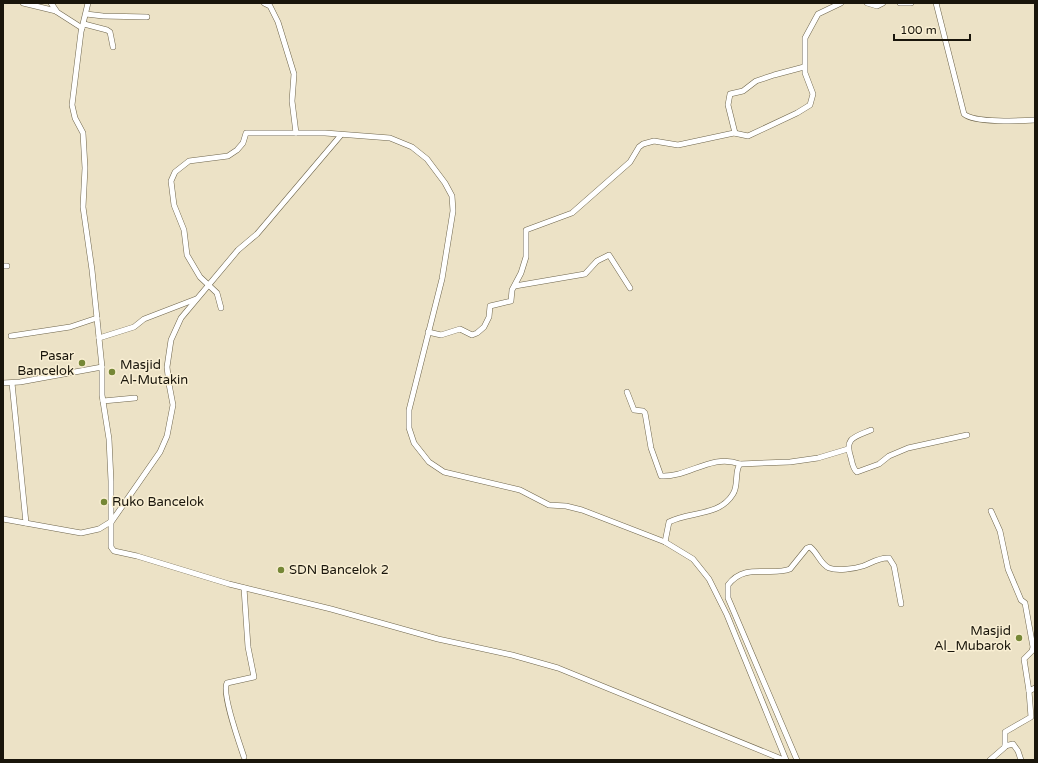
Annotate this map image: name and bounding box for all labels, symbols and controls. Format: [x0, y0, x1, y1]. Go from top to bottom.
scale bar [894, 16, 970, 42]
text: 100 m [900, 23, 937, 37]
place label: Pasar Bancelok [17, 348, 74, 379]
place label: Masjid Al-Mutakin [120, 357, 188, 388]
marker: Pasar Bancelok [77, 358, 87, 368]
marker: Masjid Al-Mutakin [107, 367, 117, 377]
place label: Ruko Bancelok [112, 494, 204, 510]
marker: Ruko Bancelok [99, 497, 109, 507]
place label: SDN Bancelok 2 [289, 562, 389, 578]
marker: SDN Bancelok 2 [276, 565, 286, 575]
place label: Masjid Al_Mubarok [934, 623, 1011, 654]
marker: Masjid Al_Mubarok [1014, 633, 1024, 643]

